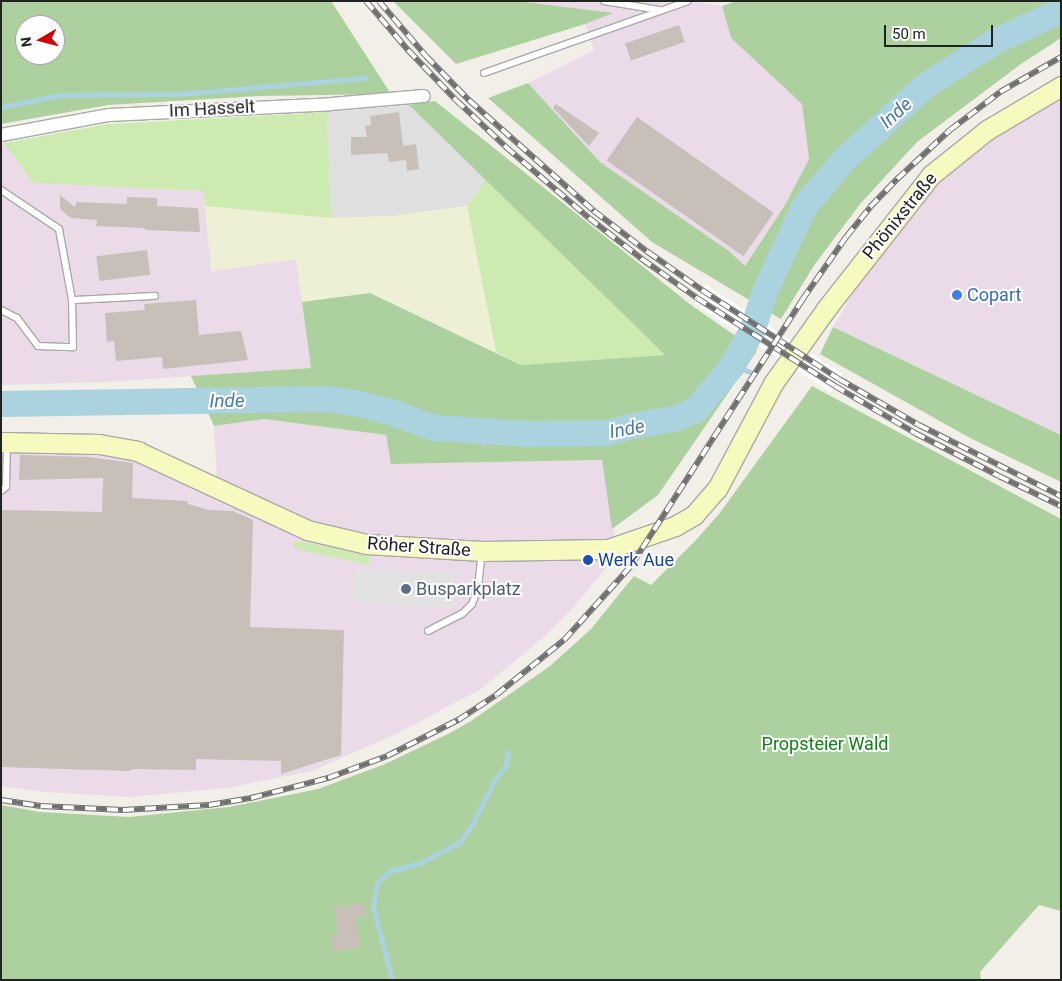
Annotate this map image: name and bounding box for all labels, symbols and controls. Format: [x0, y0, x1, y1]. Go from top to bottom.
north arrow [15, 15, 65, 65]
scale bar [887, 15, 996, 47]
text: 50 m [892, 25, 926, 43]
text: N [18, 36, 35, 48]
water label: Inde [875, 93, 917, 133]
street label: Im Hasselt [168, 96, 256, 122]
street label: Phönixstraße [858, 168, 942, 264]
place label: Copart [967, 284, 1021, 306]
marker: Copart [951, 289, 963, 301]
water label: Inde [209, 389, 245, 413]
water label: Inde [607, 414, 647, 444]
street label: Röher Straße [366, 533, 472, 561]
place label: Werk Aue [598, 549, 674, 571]
marker: Werk Aue [582, 554, 594, 566]
place label: Busparkplatz [416, 578, 521, 600]
marker: Busparkplatz [400, 583, 412, 595]
park label: Propsteier Wald [762, 733, 888, 755]

